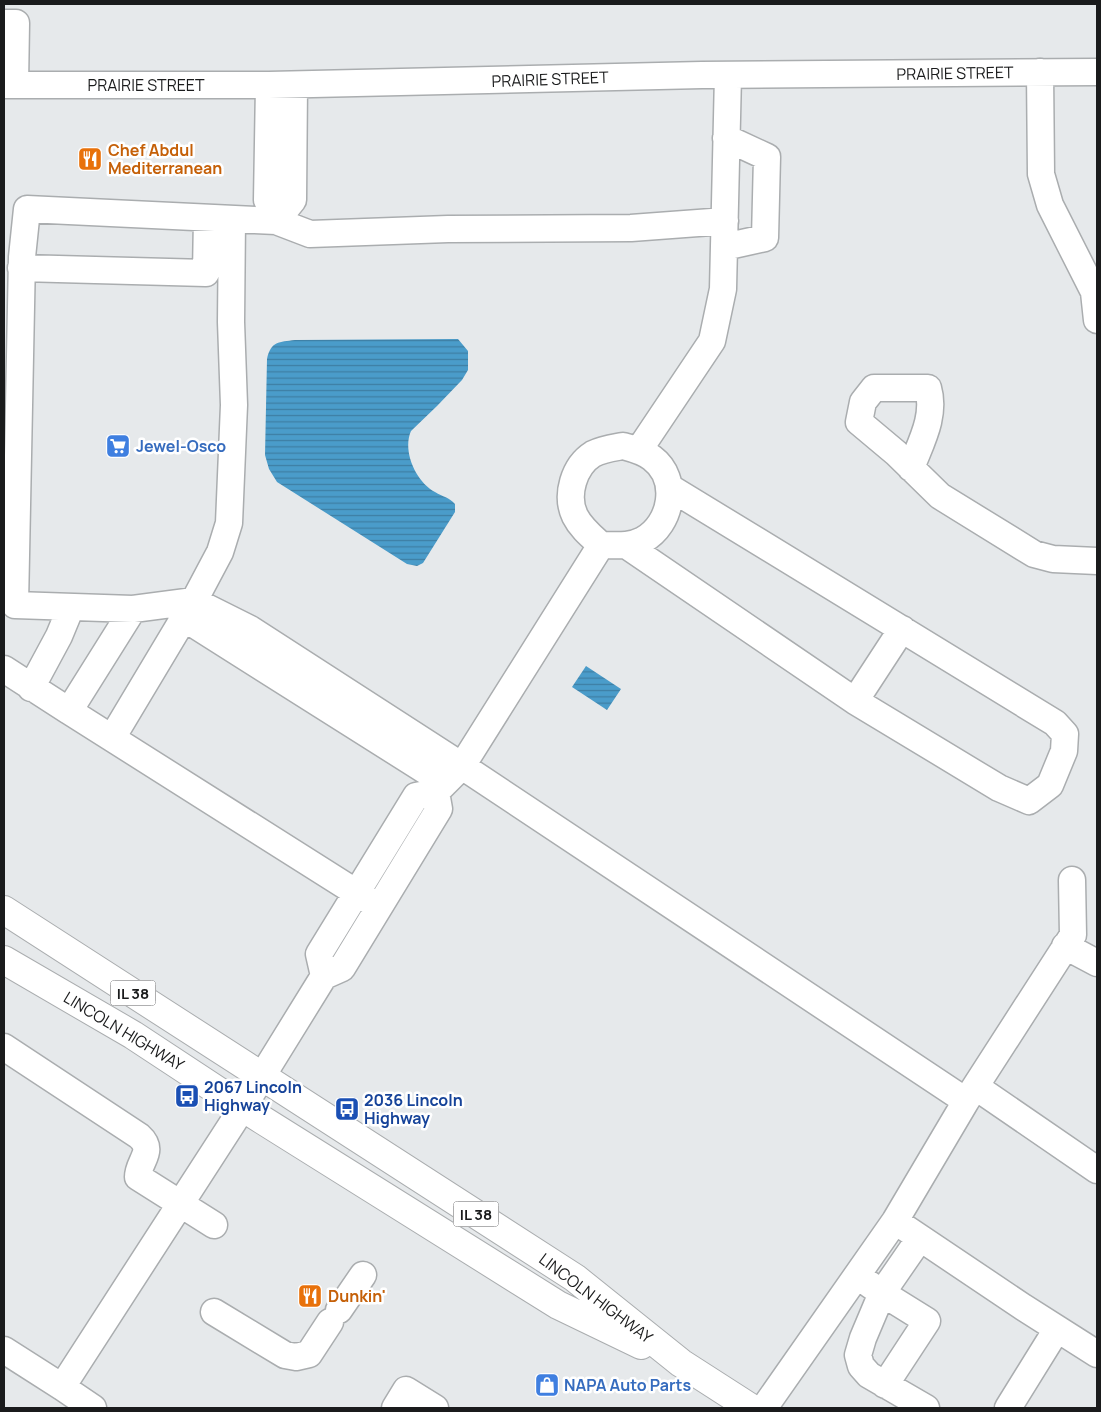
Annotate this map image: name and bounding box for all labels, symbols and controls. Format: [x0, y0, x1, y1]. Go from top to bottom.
street label: PRAIRIE STREET [896, 61, 1014, 85]
street label: PRAIRIE STREET [491, 66, 609, 92]
street label: PRAIRIE STREET [87, 74, 205, 96]
place label: Chef Abdul Mediterranean [108, 139, 222, 179]
restaurant icon: Chef Abdul Mediterranean [77, 146, 103, 172]
supermarket icon: Jewel-Osco [105, 433, 131, 459]
place label: Jewel-Osco [136, 435, 226, 457]
road number: IL 38 [110, 980, 156, 1006]
street label: LINCOLN HIGHWAY [60, 986, 188, 1076]
place label: 2067 Lincoln Highway [204, 1076, 302, 1116]
bus stop icon: 2067 Lincoln Highway [174, 1083, 200, 1109]
place label: 2036 Lincoln Highway [364, 1089, 463, 1129]
bus stop icon: 2036 Lincoln Highway [334, 1096, 360, 1122]
road number: IL 38 [454, 1202, 498, 1226]
street label: LINCOLN HIGHWAY [535, 1248, 657, 1348]
restaurant icon: Dunkin' [297, 1283, 323, 1309]
place label: Dunkin' [328, 1285, 386, 1307]
shop icon: NAPA Auto Parts [534, 1372, 560, 1398]
place label: NAPA Auto Parts [564, 1374, 691, 1396]

